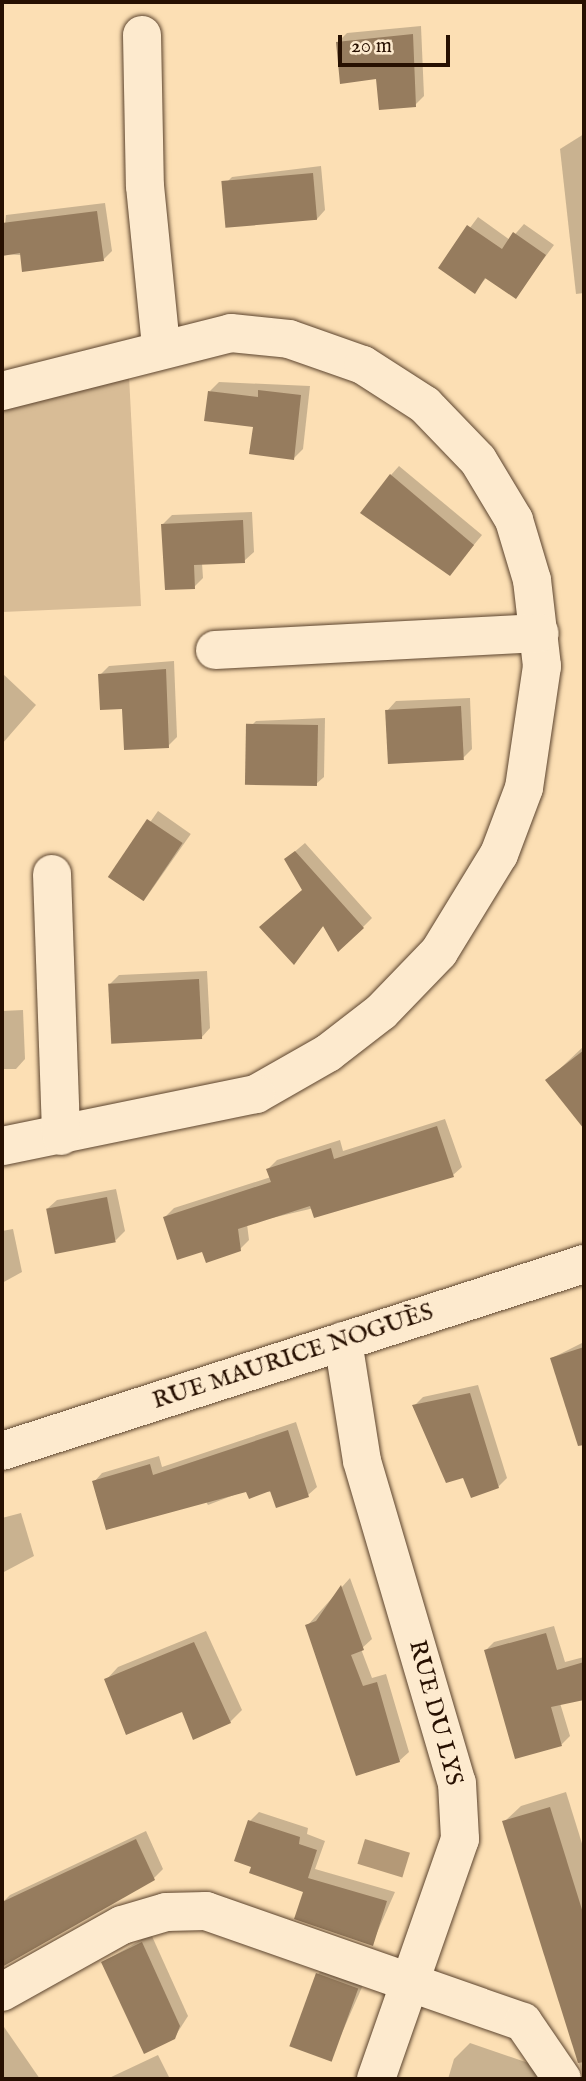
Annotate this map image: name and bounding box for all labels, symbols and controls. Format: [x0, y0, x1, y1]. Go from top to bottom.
scale bar [341, 21, 453, 65]
text: 20 m [351, 33, 392, 60]
street label: RUE MAURICE NOGUÈS [149, 1298, 437, 1416]
street label: RUE DU LYS [402, 1637, 468, 1789]

